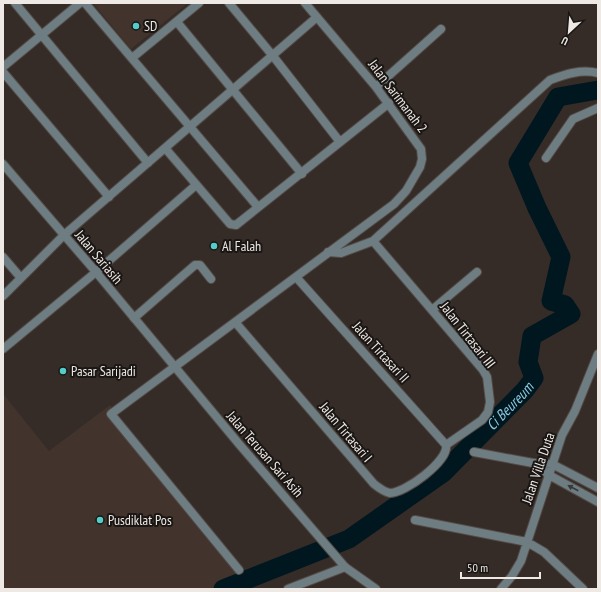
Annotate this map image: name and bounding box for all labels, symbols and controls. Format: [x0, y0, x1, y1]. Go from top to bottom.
north arrow [549, 12, 589, 52]
place label: SD [144, 17, 157, 35]
marker: SD [131, 21, 141, 31]
text: U [559, 33, 570, 49]
street label: Jalan Sarimanah 2 [364, 55, 431, 136]
street label: Jalan Sariasih [71, 226, 127, 288]
place label: Al Falah [222, 237, 261, 255]
marker: Al Falah [209, 241, 219, 251]
street label: Jalan Tirtasari III [436, 297, 500, 372]
street label: Jalan Tirtasari II [348, 317, 413, 386]
place label: Pasar Sarijadi [71, 362, 136, 380]
marker: Pasar Sarijadi [58, 366, 68, 376]
water label: Ci Beureum [482, 377, 538, 434]
street label: Jalan Tirtasari I [315, 398, 376, 466]
street label: Jalan Terusan Sari Asih [222, 407, 307, 501]
street label: Jalan Villa Duta [517, 430, 559, 507]
one-way arrow [567, 485, 579, 492]
place label: Pusdiklat Pos [108, 511, 172, 529]
marker: Pusdiklat Pos [95, 515, 105, 525]
scale bar [461, 554, 540, 580]
text: 50 m [467, 560, 488, 575]

